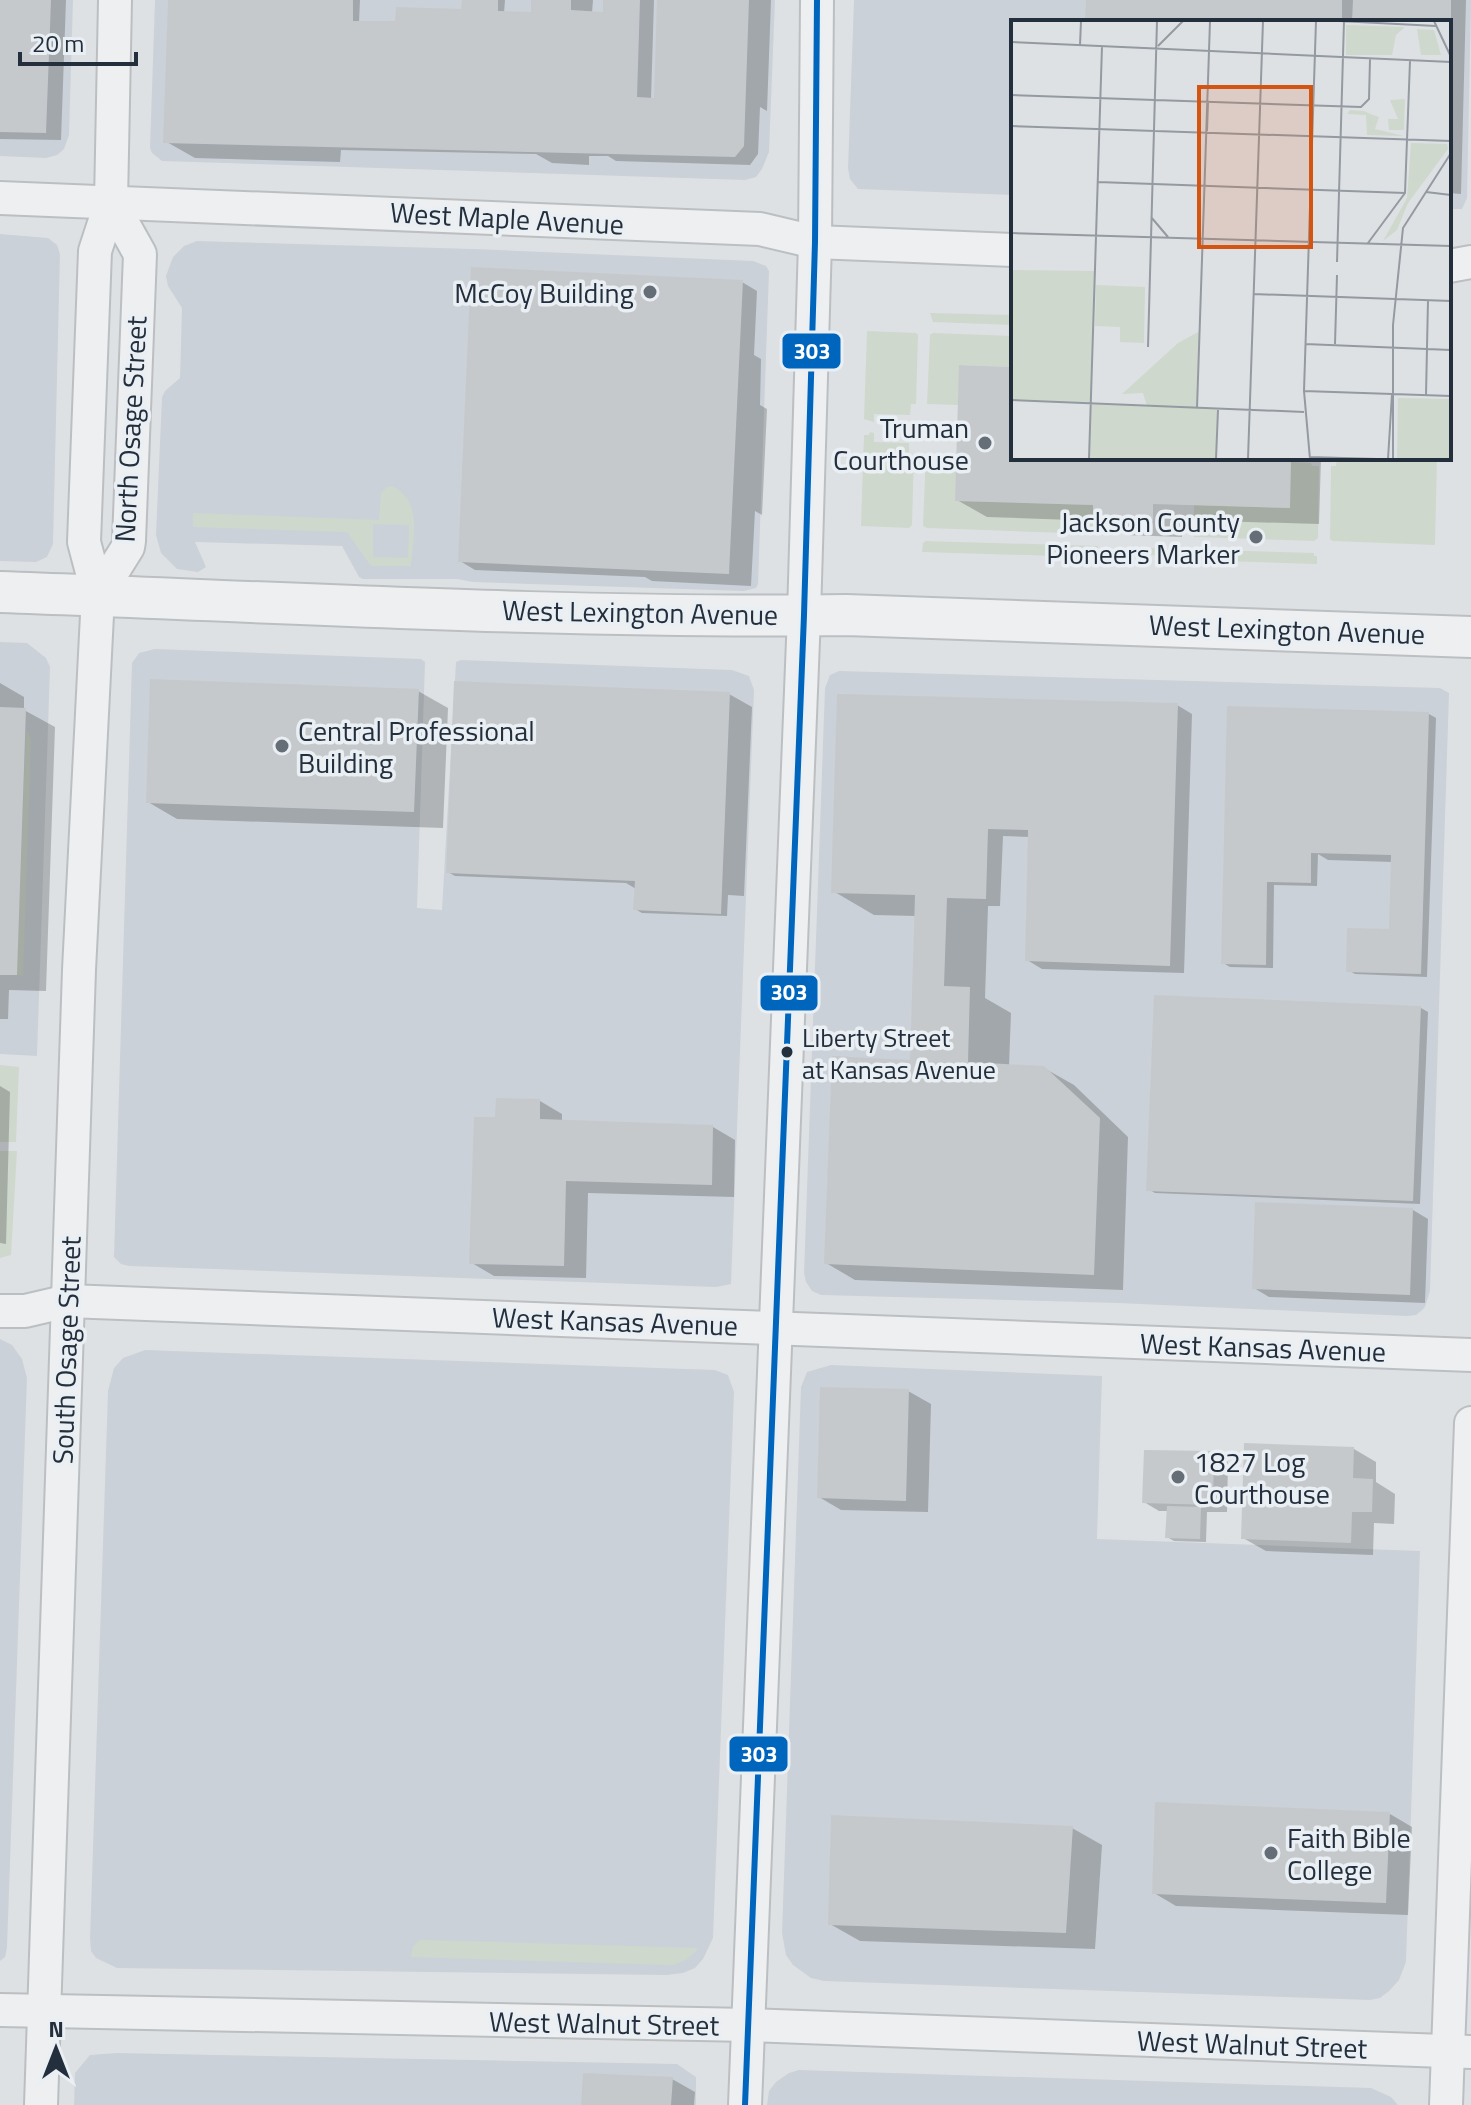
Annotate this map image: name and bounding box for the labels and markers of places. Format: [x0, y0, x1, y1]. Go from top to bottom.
place label: McCoy Building [454, 271, 634, 314]
marker: McCoy Building [641, 283, 659, 301]
place label: Truman Courthouse [833, 406, 969, 481]
marker: Truman Courthouse [976, 434, 994, 452]
place label: Jackson County Pioneers Marker [1046, 500, 1240, 575]
marker: Jackson County Pioneers Marker [1247, 528, 1265, 546]
place label: Central Professional Building [298, 709, 535, 784]
marker: Central Professional Building [273, 737, 291, 755]
place label: Liberty Street at Kansas Avenue [802, 1018, 996, 1089]
marker: Liberty Street at Kansas Avenue [779, 1044, 795, 1060]
place label: 1827 Log Courthouse [1194, 1440, 1330, 1515]
marker: 1827 Log Courthouse [1169, 1468, 1187, 1486]
place label: Faith Bible College [1287, 1816, 1411, 1891]
marker: Faith Bible College [1262, 1844, 1280, 1862]

